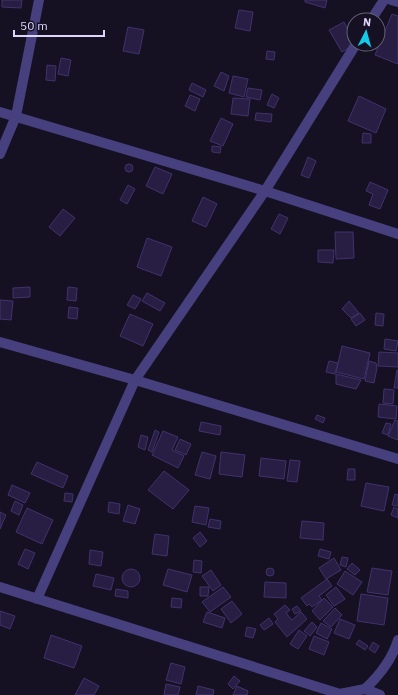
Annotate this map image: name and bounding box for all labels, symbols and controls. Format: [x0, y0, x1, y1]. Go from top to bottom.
scale bar [14, 12, 104, 38]
north arrow [346, 12, 386, 52]
text: N [362, 15, 372, 29]
text: 50 m [20, 18, 48, 33]

